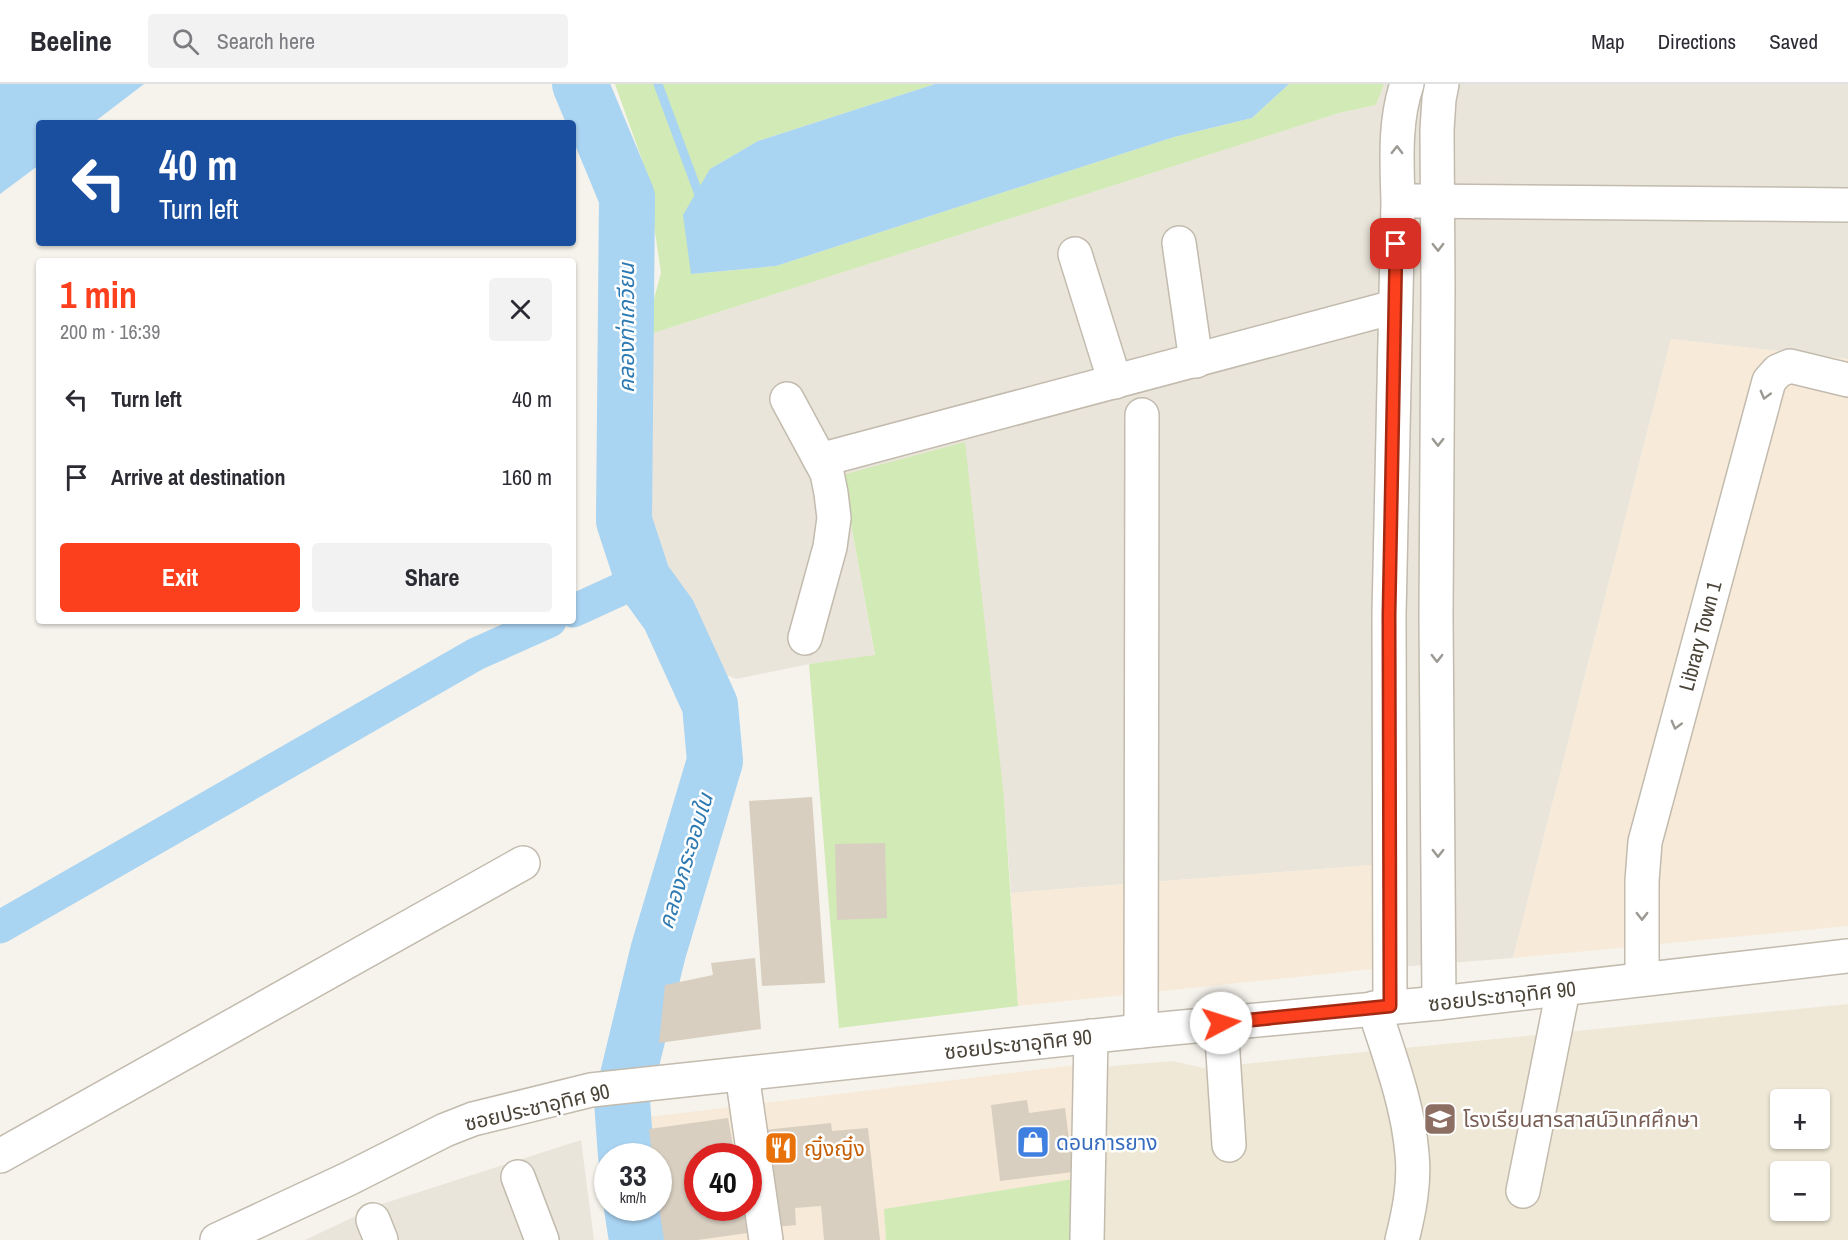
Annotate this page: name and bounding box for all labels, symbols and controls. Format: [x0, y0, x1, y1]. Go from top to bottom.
search box [148, 14, 568, 68]
text: Beeline [30, 22, 112, 60]
icon: search [169, 25, 202, 58]
text: Search here [217, 26, 315, 56]
text: Map [1591, 27, 1625, 56]
text: Directions [1658, 27, 1736, 56]
text: Saved [1769, 27, 1818, 56]
text: 40 m [159, 137, 238, 193]
icon: left [60, 144, 138, 222]
one-way arrow [1391, 145, 1403, 154]
text: Turn left [159, 191, 238, 227]
pin [1370, 218, 1421, 269]
icon: arrive [1379, 227, 1412, 260]
one-way arrow [1432, 243, 1444, 252]
water label: คลองท่าเกวียน [611, 262, 641, 393]
text: 1 min [60, 271, 137, 319]
button: close [489, 278, 552, 341]
text: 200 m · 16:39 [60, 318, 160, 345]
icon: left [60, 383, 93, 416]
text: Turn left [111, 384, 182, 414]
text: 40 m [512, 384, 552, 414]
one-way arrow [1760, 389, 1772, 400]
one-way arrow [1432, 438, 1444, 447]
icon: arrive [60, 461, 93, 494]
text: Arrive at destination [111, 462, 285, 492]
text: 160 m [502, 462, 552, 492]
button: Exit [60, 543, 300, 612]
button: Share [312, 543, 552, 612]
street label: Library Town 1 [1671, 577, 1729, 694]
one-way arrow [1431, 654, 1443, 663]
one-way arrow [1671, 720, 1684, 730]
water label: คลองกระออมใน [650, 788, 720, 933]
one-way arrow [1432, 849, 1444, 858]
one-way arrow [1636, 912, 1648, 921]
street label: ซอยประชาอุทิศ 90 [1427, 974, 1577, 1018]
position arrow [1189, 991, 1253, 1055]
street label: ซอยประชาอุทิศ 90 [943, 1022, 1093, 1066]
street label: ซอยประชาอุทิศ 90 [461, 1076, 613, 1138]
map controls [1770, 1089, 1830, 1221]
button: + [1770, 1089, 1830, 1149]
school or university icon: โรงเรียนสารสาสน์วิเทศศึกษา [1422, 1101, 1458, 1137]
place label: โรงเรียนสารสาสน์วิเทศศึกษา [1463, 1105, 1699, 1134]
shop icon: ดอนการยาง [1015, 1124, 1051, 1160]
place label: ดอนการยาง [1056, 1128, 1158, 1157]
restaurant icon: ญิ๋งญิ๋ง [763, 1130, 799, 1166]
place label: ญิ๋งญิ๋ง [804, 1134, 865, 1163]
speed limit sign: 40 [684, 1143, 762, 1221]
text: 33 [619, 1155, 647, 1195]
button: − [1770, 1161, 1830, 1221]
text: km/h [620, 1187, 646, 1208]

